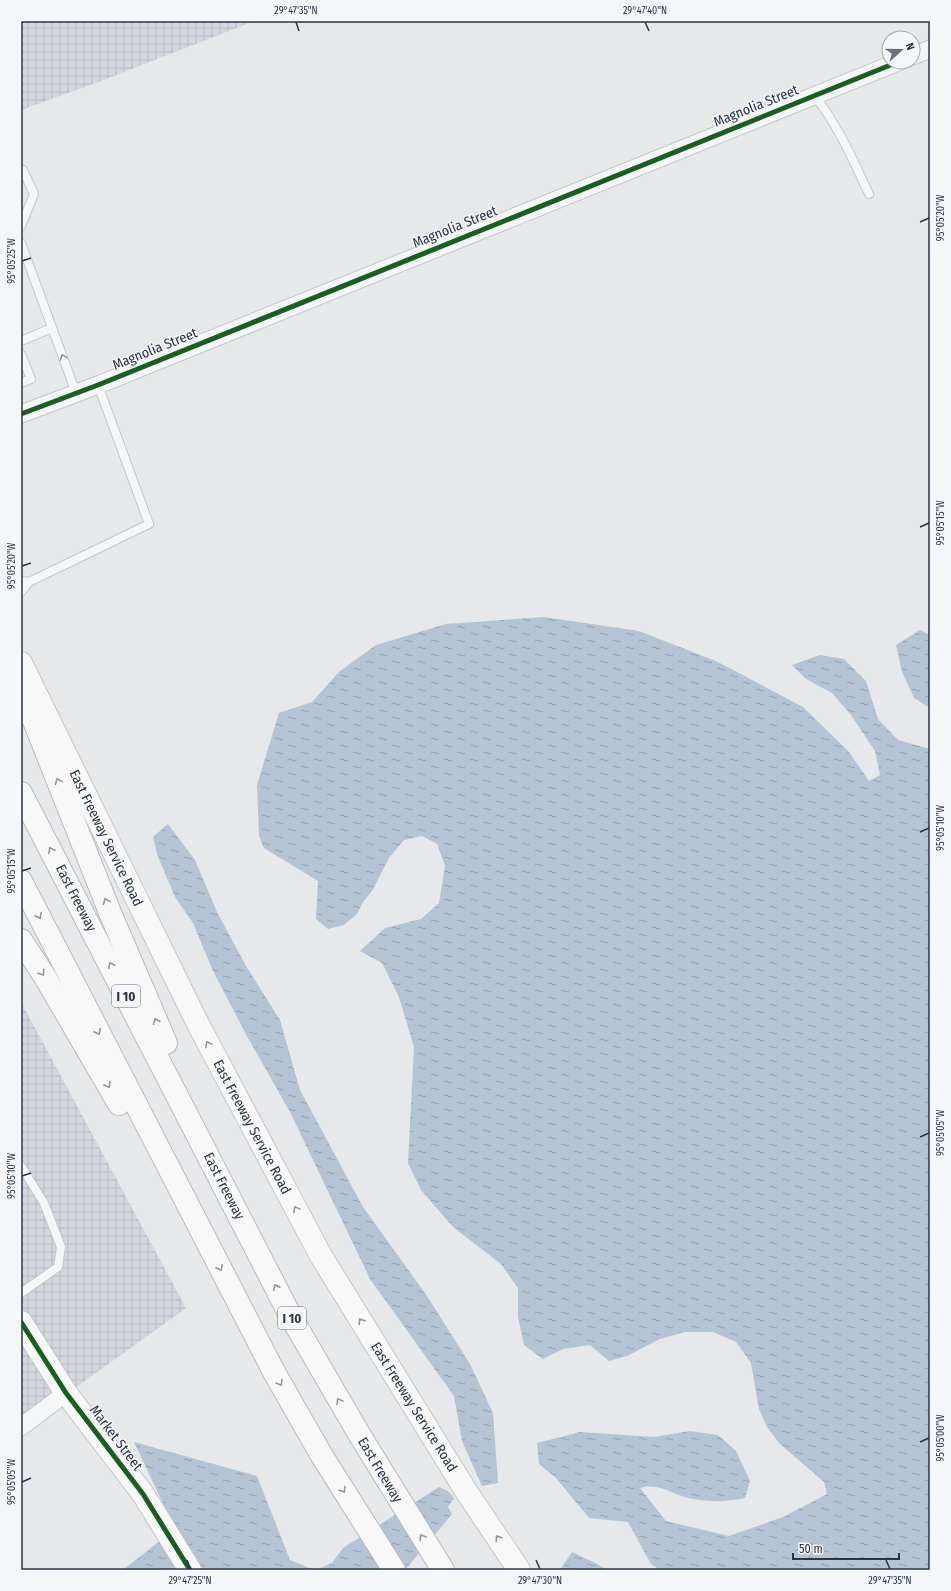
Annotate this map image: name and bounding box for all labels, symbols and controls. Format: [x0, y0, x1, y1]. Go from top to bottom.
text: 29°47'35"N [274, 5, 318, 17]
text: 29°47'40"N [623, 5, 667, 17]
north arrow [881, 30, 921, 70]
text: N [903, 41, 917, 52]
street label: Magnolia Street [711, 81, 801, 131]
text: 95°05'20"W [935, 194, 947, 241]
street label: Magnolia Street [410, 202, 500, 252]
text: 95°05'25"W [6, 238, 18, 284]
street label: Magnolia Street [110, 324, 200, 374]
one-way arrow [59, 353, 67, 360]
text: 95°05'15"W [935, 500, 947, 546]
text: 95°05'20"W [6, 542, 18, 589]
street label: East Freeway Service Road [66, 767, 146, 909]
one-way arrow [54, 777, 62, 784]
text: 95°05'10"W [935, 805, 947, 851]
one-way arrow [48, 847, 56, 854]
text: 95°05'15"W [6, 848, 18, 894]
street label: East Freeway [52, 862, 100, 934]
one-way arrow [103, 898, 111, 906]
one-way arrow [34, 912, 42, 919]
one-way arrow [108, 962, 115, 970]
one-way arrow [37, 969, 45, 976]
road number: I 10 [112, 985, 140, 1007]
one-way arrow [153, 1018, 161, 1025]
one-way arrow [93, 1027, 101, 1035]
one-way arrow [206, 1041, 213, 1049]
street label: East Freeway Service Road [209, 1057, 295, 1197]
one-way arrow [104, 1081, 111, 1088]
text: 95°05'05"W [935, 1109, 947, 1156]
street label: East Freeway [200, 1150, 248, 1222]
text: 95°05'10"W [6, 1153, 18, 1199]
one-way arrow [293, 1205, 301, 1213]
one-way arrow [216, 1263, 223, 1271]
one-way arrow [273, 1284, 281, 1291]
road number: I 10 [278, 1307, 306, 1329]
one-way arrow [359, 1318, 366, 1325]
street label: East Freeway Service Road [367, 1339, 461, 1475]
one-way arrow [276, 1379, 283, 1386]
one-way arrow [336, 1398, 343, 1405]
street label: Market Street [86, 1402, 146, 1474]
text: 95°05'00"W [935, 1414, 947, 1462]
street label: East Freeway [354, 1434, 406, 1506]
text: 95°05'05"W [6, 1458, 18, 1505]
one-way arrow [338, 1486, 345, 1493]
one-way arrow [419, 1534, 427, 1541]
one-way arrow [495, 1535, 502, 1542]
scale bar [793, 1535, 899, 1561]
text: 50 m [799, 1542, 823, 1556]
text: 29°47'25"N [168, 1575, 212, 1587]
text: 29°47'30"N [518, 1575, 562, 1587]
text: 29°47'35"N [868, 1575, 912, 1587]

